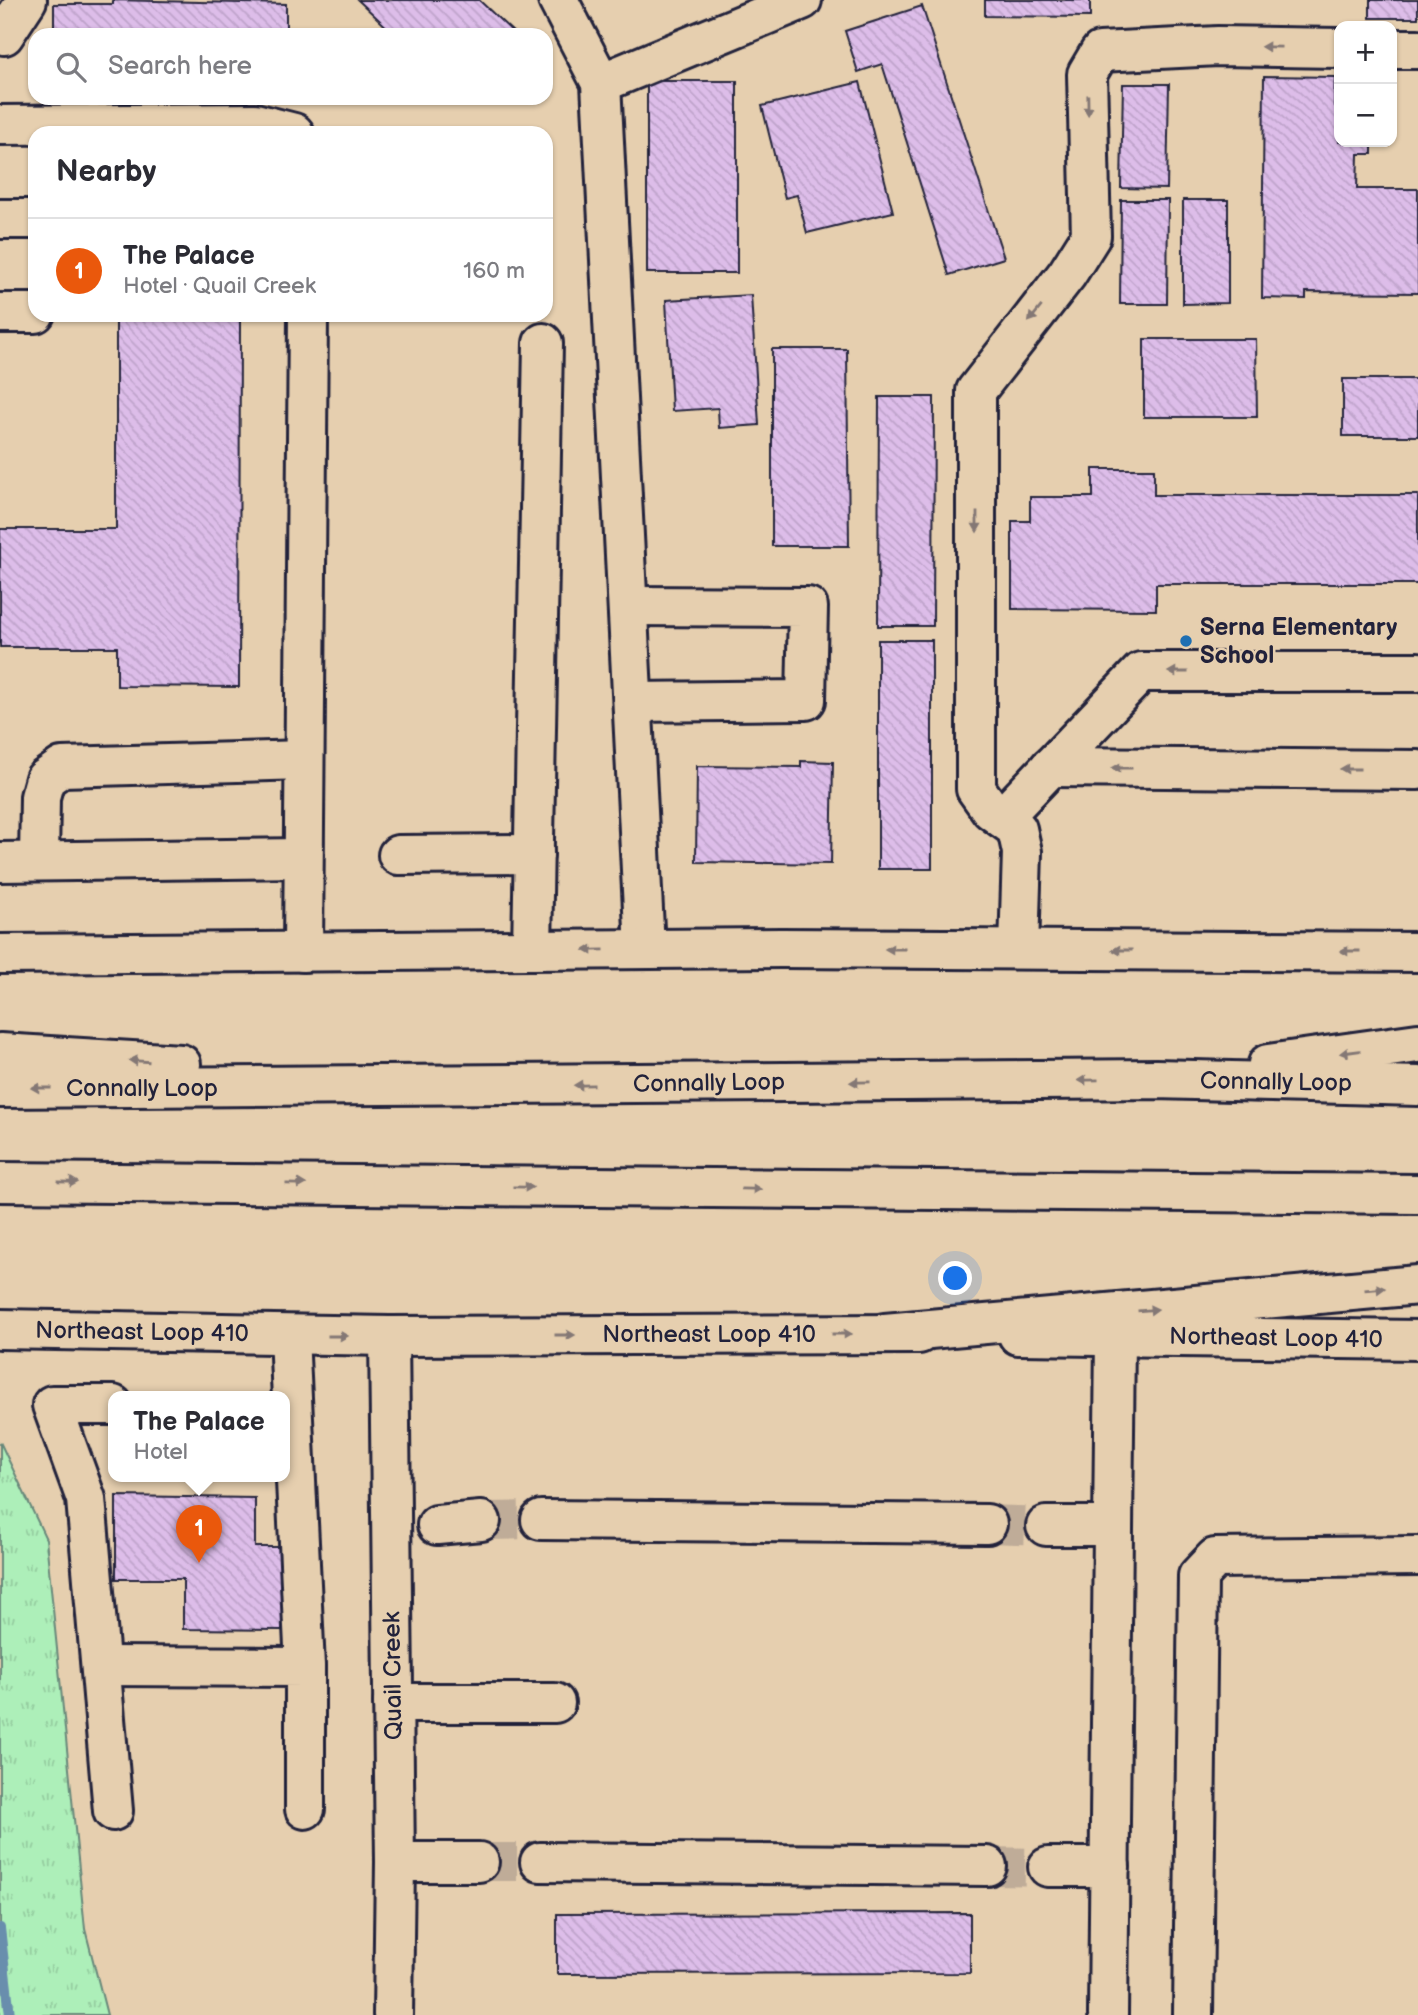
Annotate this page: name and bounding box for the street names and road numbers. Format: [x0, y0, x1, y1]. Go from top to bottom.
street label: Connally Loop [1200, 1066, 1352, 1098]
street label: Connally Loop [633, 1067, 785, 1099]
street label: Connally Loop [66, 1074, 218, 1103]
street label: Northeast Loop 410 [35, 1316, 249, 1348]
street label: Northeast Loop 410 [602, 1320, 816, 1349]
street label: Northeast Loop 410 [1169, 1322, 1383, 1354]
street label: Quail Creek [377, 1611, 409, 1741]

